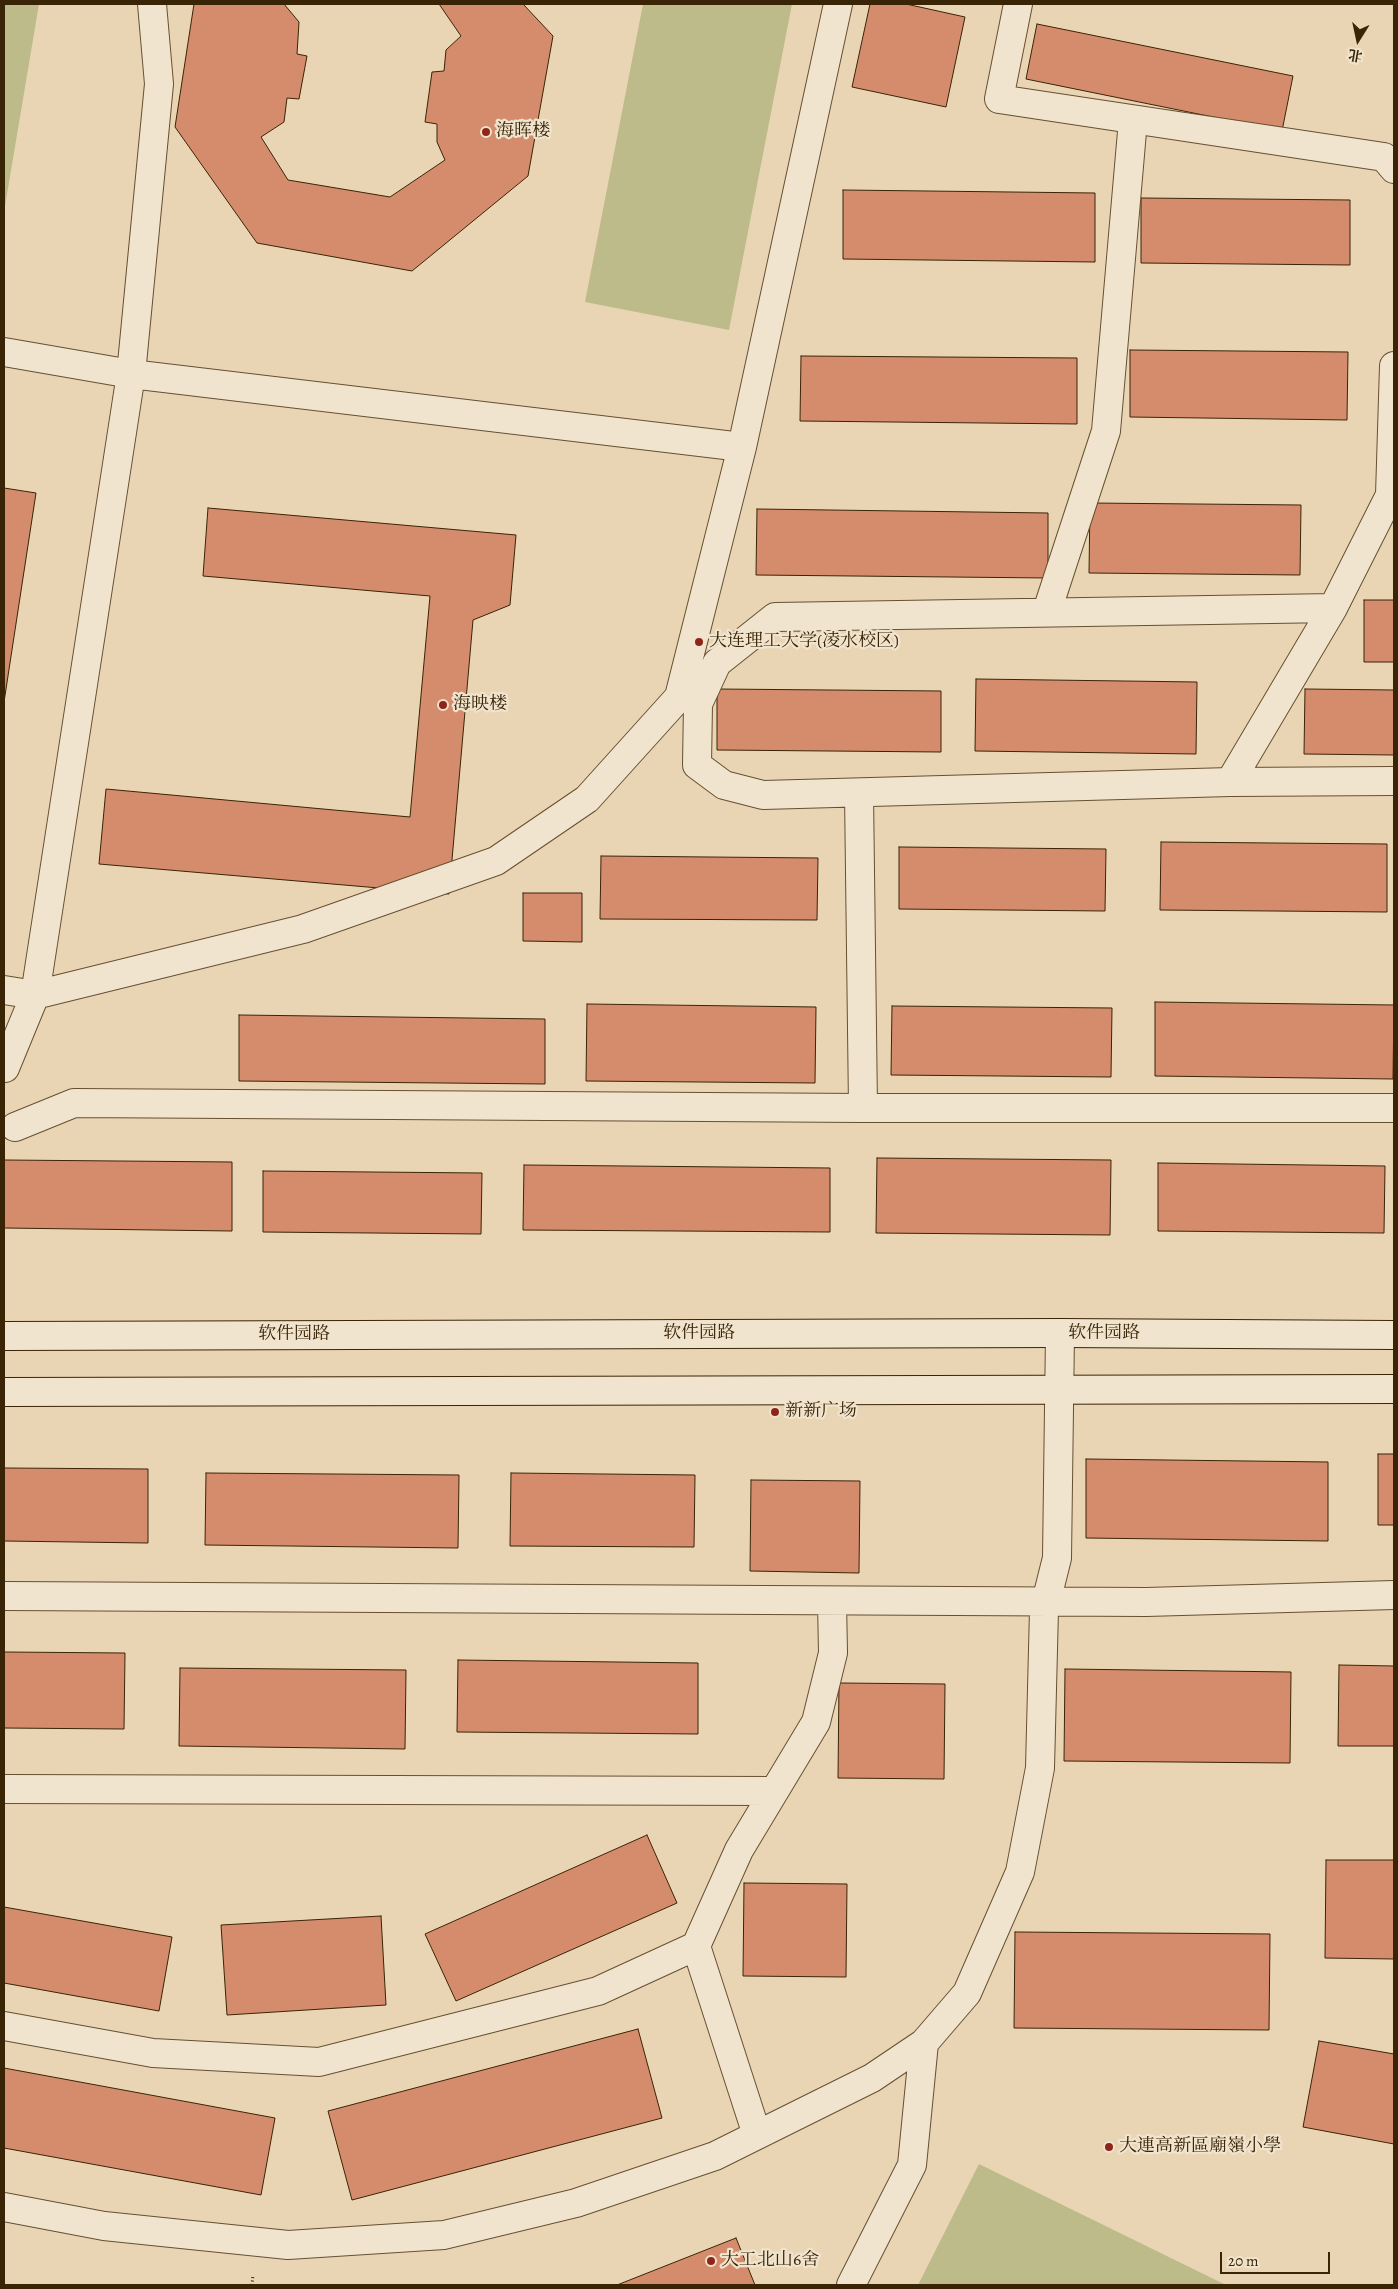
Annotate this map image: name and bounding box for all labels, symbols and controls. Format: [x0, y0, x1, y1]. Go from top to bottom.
north arrow [1333, 15, 1383, 65]
text: 北 [1347, 45, 1364, 66]
place label: 海晖楼 [496, 121, 550, 143]
marker: 海晖楼 [480, 126, 492, 138]
place label: 大连理工大学(凌水校区) [709, 631, 899, 653]
marker: 大连理工大学(凌水校区) [693, 636, 705, 648]
place label: 海映楼 [453, 694, 507, 716]
marker: 海映楼 [437, 699, 449, 711]
street label: 软件园路 [663, 1323, 735, 1345]
street label: 软件园路 [1068, 1323, 1140, 1345]
street label: 软件园路 [258, 1324, 330, 1346]
place label: 新新广场 [785, 1401, 857, 1423]
marker: 新新广场 [769, 1406, 781, 1418]
place label: 大連高新區廟嶺小學 [1119, 2136, 1281, 2158]
marker: 大連高新區廟嶺小學 [1103, 2141, 1115, 2153]
scale bar [1223, 2242, 1333, 2274]
place label: 大工北山6舍 [721, 2250, 819, 2272]
text: 20 m [1228, 2251, 1259, 2271]
marker: 大工北山6舍 [705, 2255, 717, 2267]

